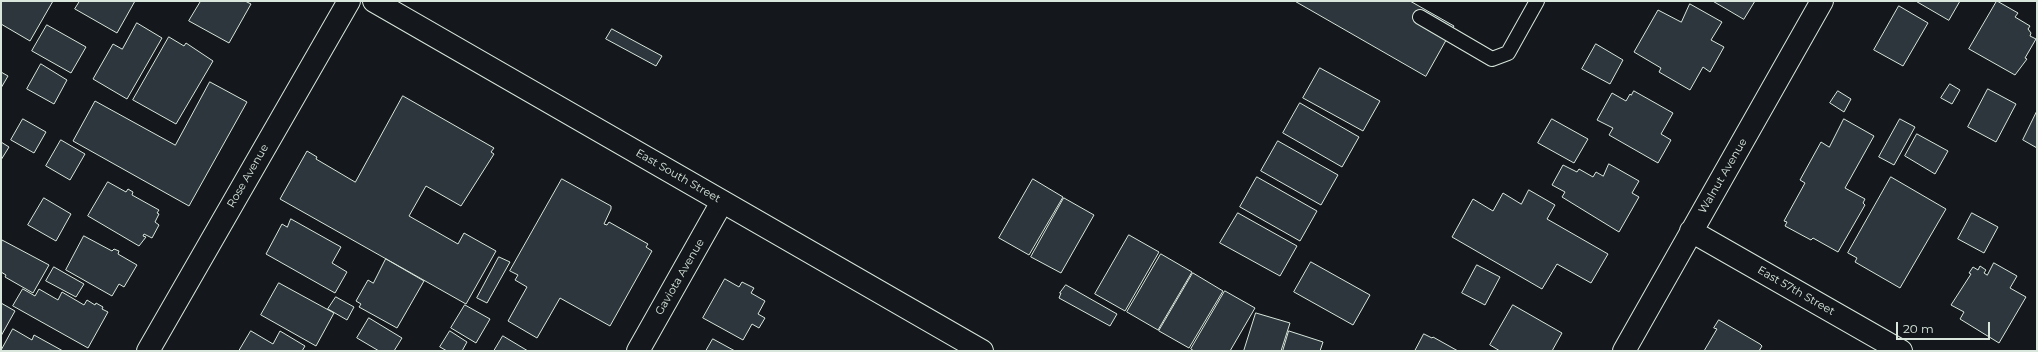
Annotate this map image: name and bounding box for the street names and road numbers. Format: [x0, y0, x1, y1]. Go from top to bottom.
street label: Walnut Avenue [1696, 136, 1750, 216]
street label: Rose Avenue [224, 142, 272, 210]
street label: East South Street [633, 146, 723, 206]
street label: Gaviota Avenue [653, 237, 707, 317]
street label: East 57th Street [1755, 264, 1837, 318]

